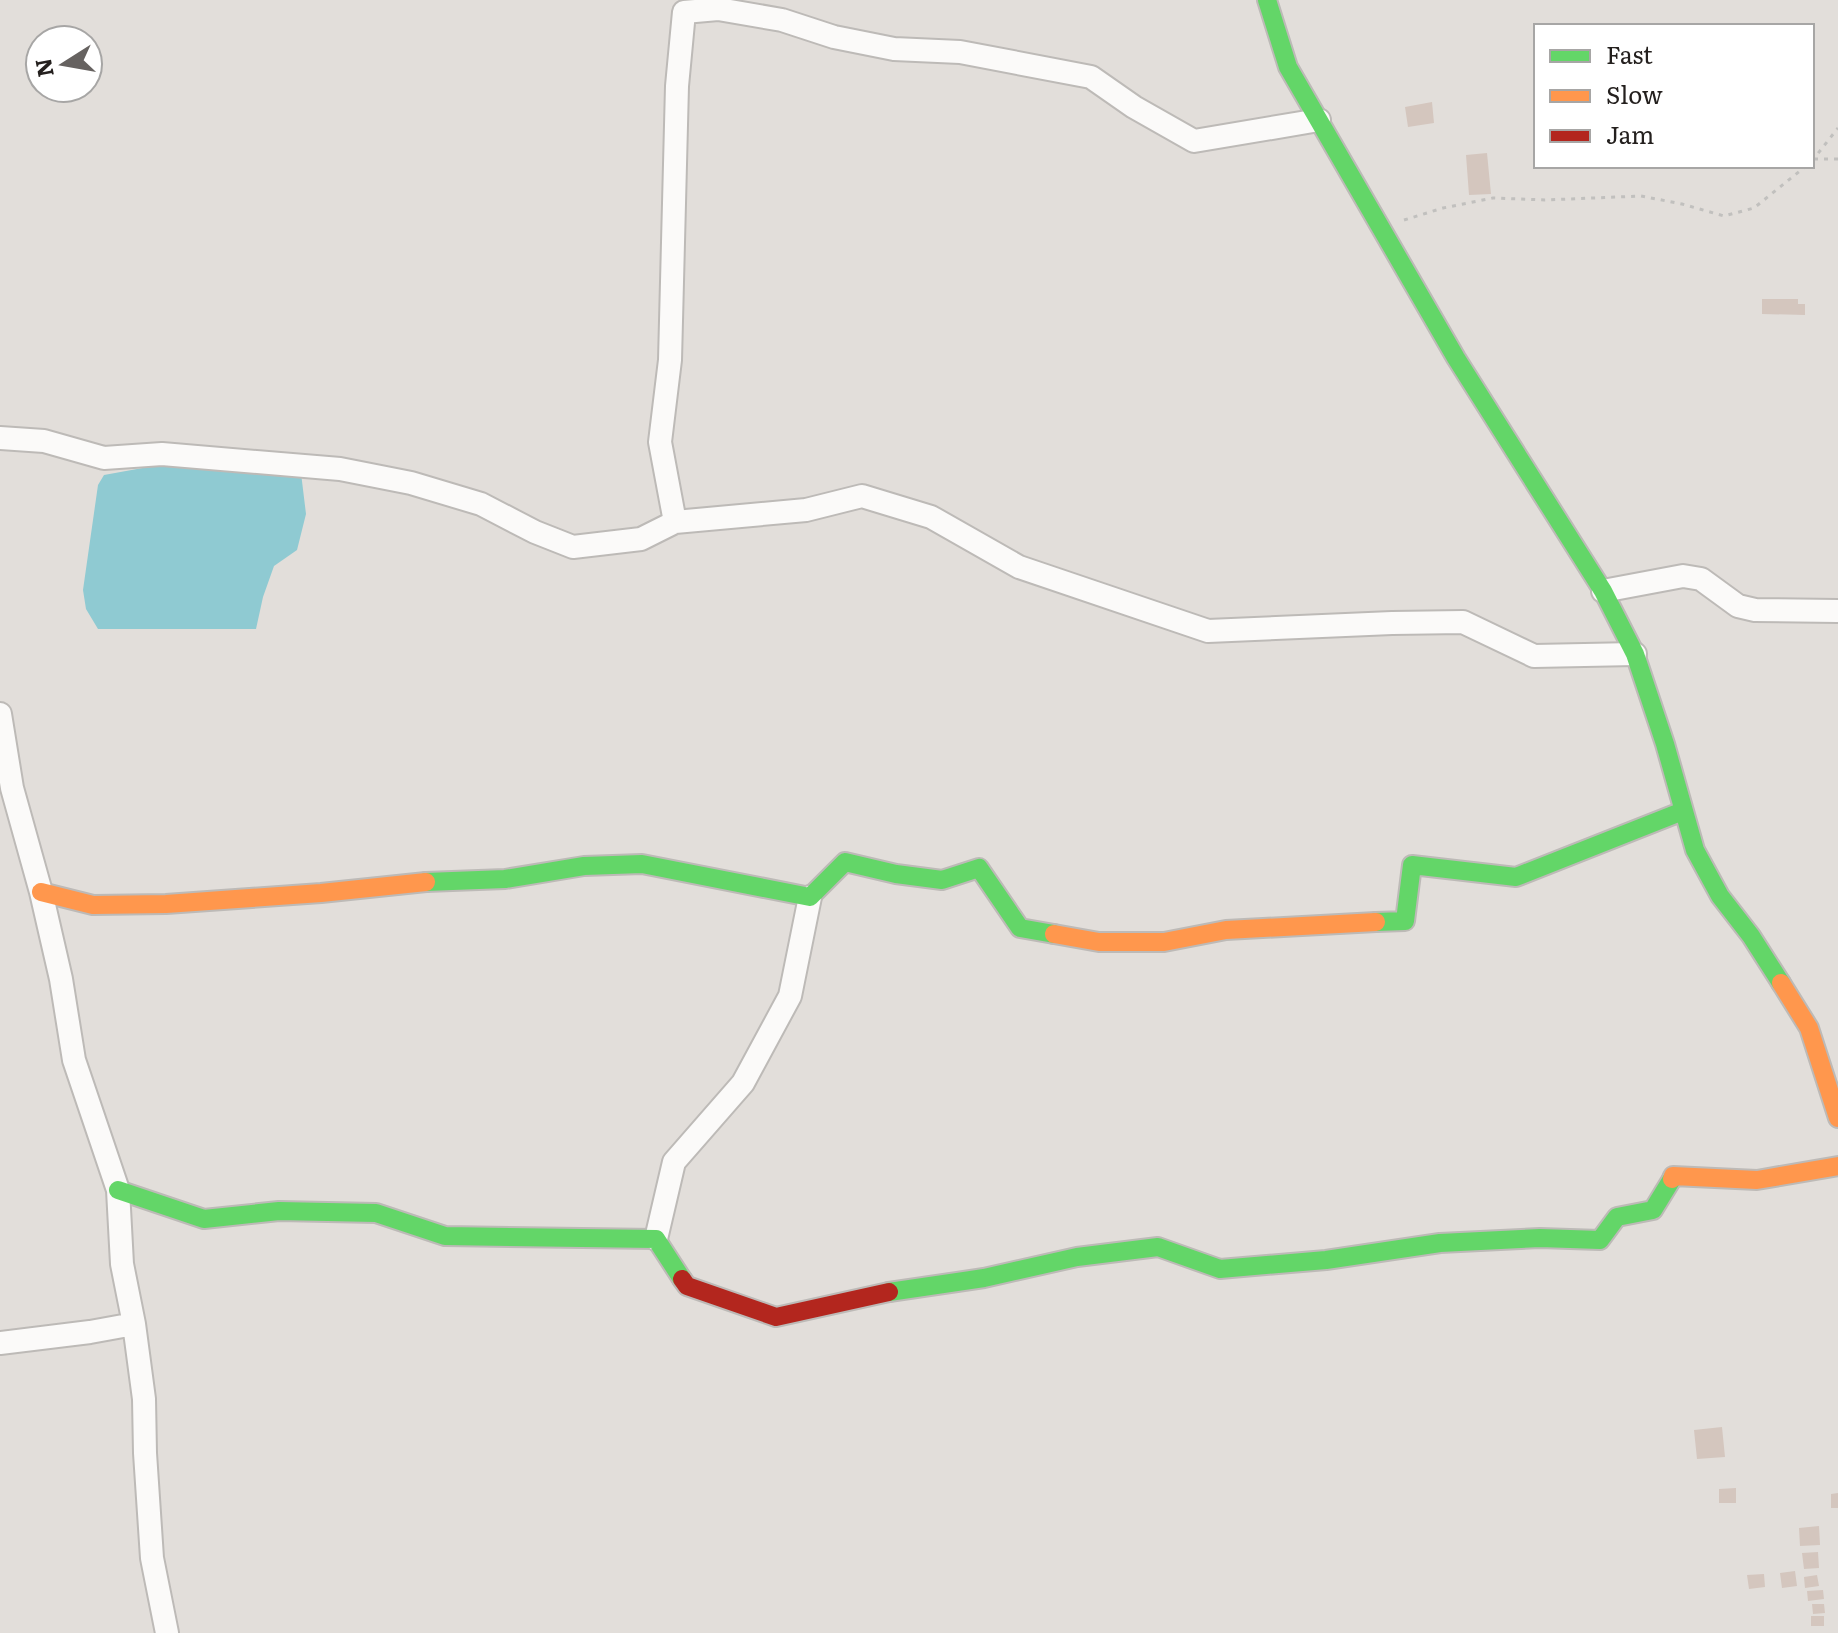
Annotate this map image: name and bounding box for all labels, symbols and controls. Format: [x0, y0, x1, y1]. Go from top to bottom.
north arrow [24, 24, 104, 104]
legend [1534, 24, 1814, 168]
text: Fast [1606, 36, 1653, 71]
text: N [25, 56, 61, 80]
text: Slow [1606, 76, 1663, 111]
text: Jam [1606, 116, 1654, 151]

